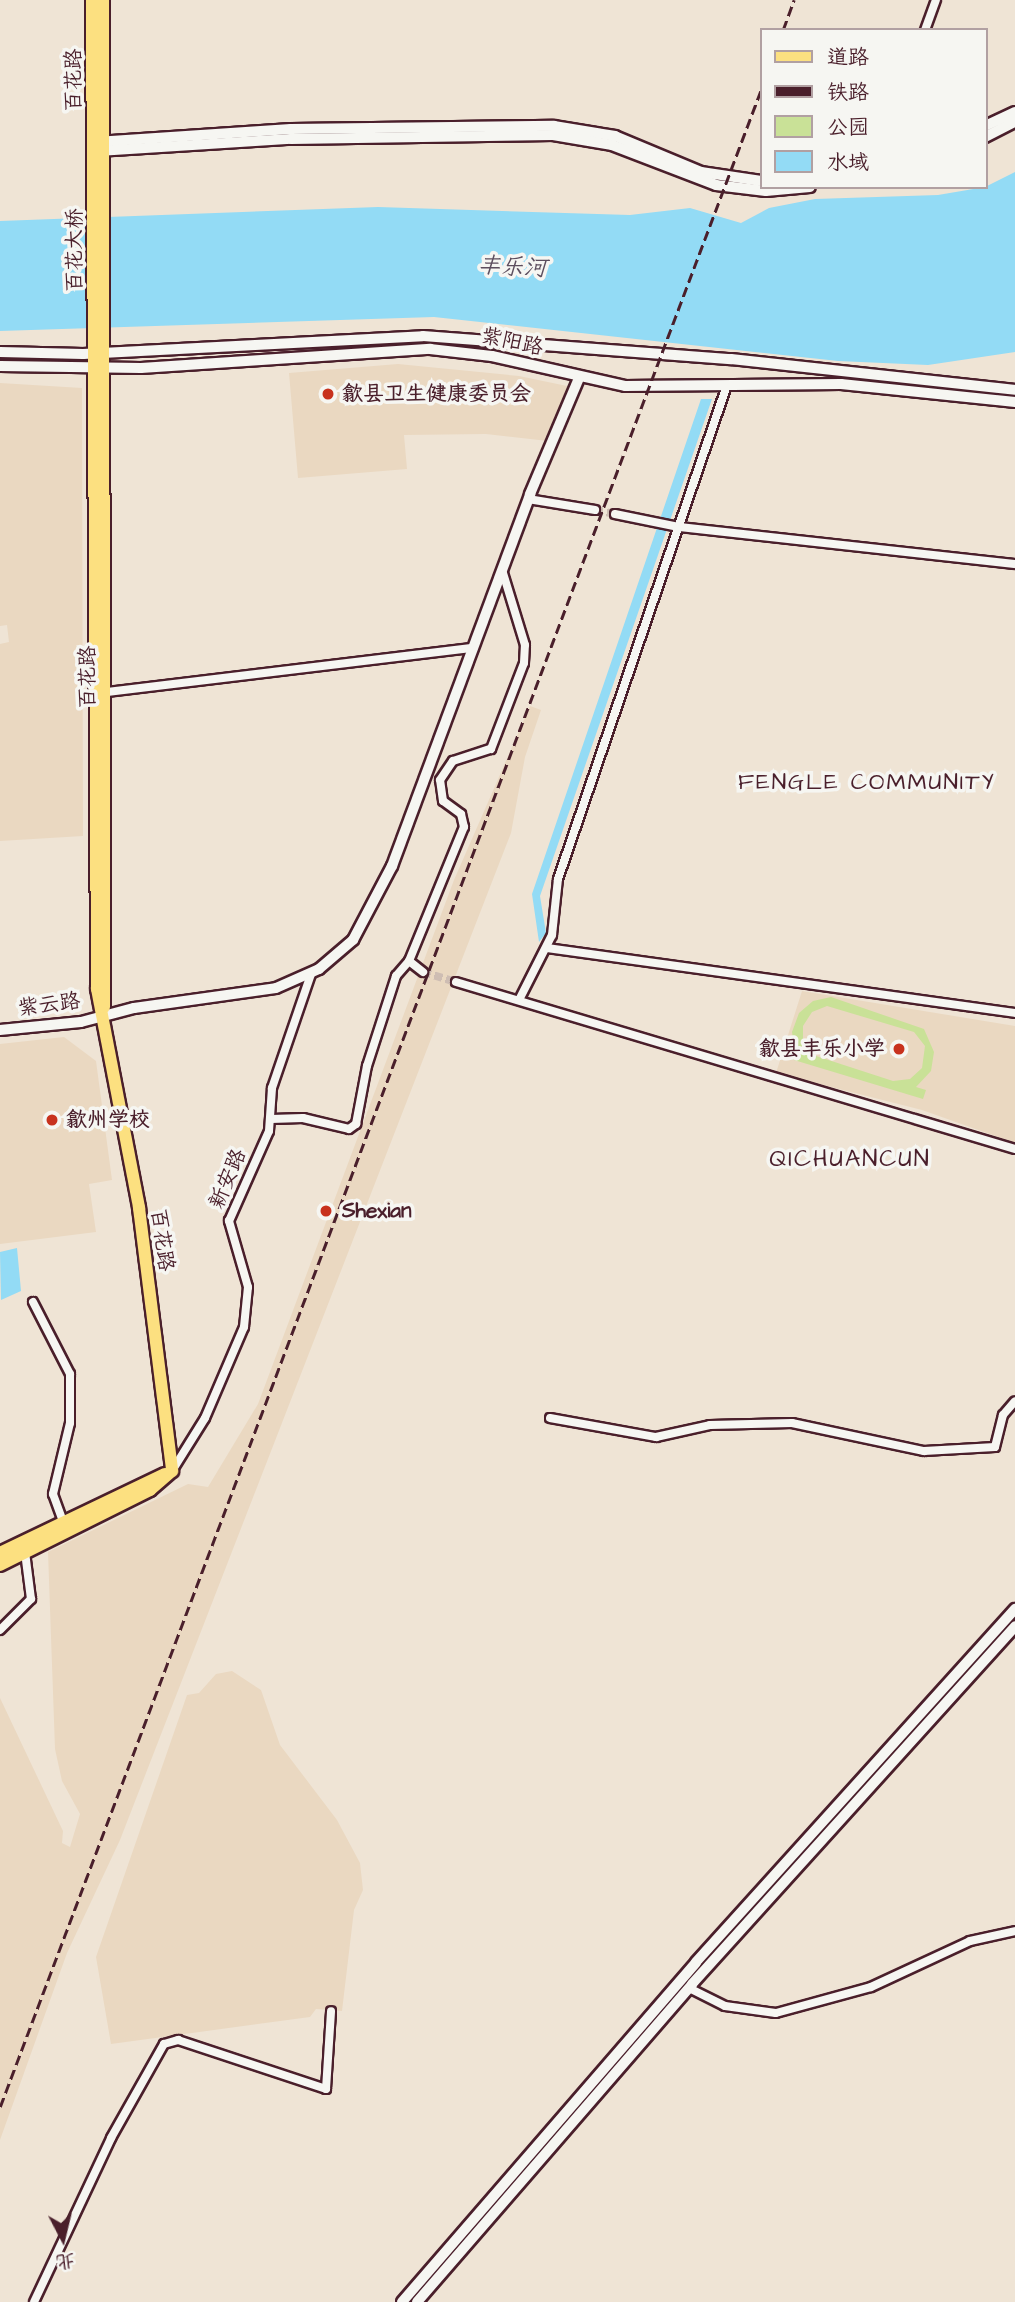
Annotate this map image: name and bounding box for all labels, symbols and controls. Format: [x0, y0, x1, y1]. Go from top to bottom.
legend [760, 28, 987, 189]
text: 道路 [827, 43, 869, 72]
street label: 百花路 [61, 49, 87, 111]
text: 铁路 [827, 78, 869, 107]
text: 公园 [827, 113, 869, 142]
text: 水域 [827, 148, 869, 177]
street label: 百花大桥 [62, 208, 88, 292]
water label: 丰乐河 [477, 251, 547, 283]
street label: 紫阳路 [479, 323, 545, 361]
place label: 歙县卫生健康委员会 [342, 381, 531, 407]
marker: 歙县卫生健康委员会 [320, 386, 336, 402]
street label: 百花路 [75, 646, 101, 708]
district label: FENGLE COMMUNITY [740, 768, 994, 796]
street label: 紫云路 [16, 989, 82, 1021]
place label: 歙县丰乐小学 [759, 1036, 885, 1062]
marker: 歙县丰乐小学 [891, 1041, 907, 1057]
place label: 歙州学校 [66, 1107, 150, 1133]
marker: 歙州学校 [44, 1112, 60, 1128]
street label: 新安路 [204, 1145, 252, 1213]
district label: QICHUANCUN [770, 1146, 930, 1174]
place label: Shexian [342, 1198, 412, 1224]
marker: Shexian [316, 1201, 336, 1221]
street label: 百花路 [145, 1207, 179, 1273]
north arrow [28, 2204, 98, 2274]
text: 北 [55, 2246, 77, 2275]

